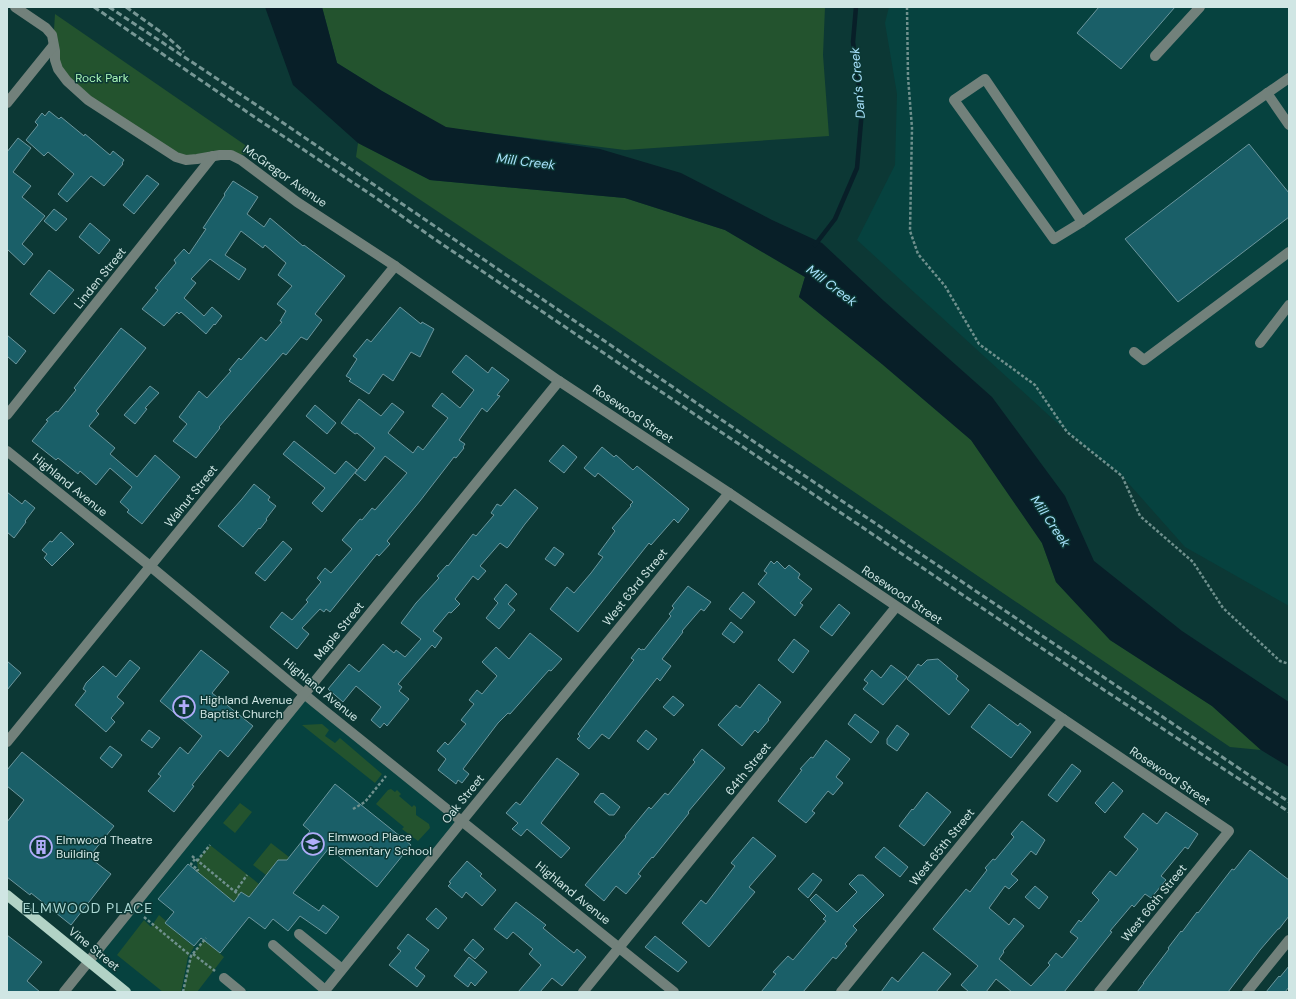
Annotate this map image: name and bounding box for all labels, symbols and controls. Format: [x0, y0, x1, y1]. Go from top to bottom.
water label: Dan’s Creek [846, 46, 869, 119]
park label: Rock Park [75, 70, 129, 86]
street label: McGregor Avenue [240, 141, 330, 211]
water label: Mill Creek [496, 149, 557, 174]
street label: Linden Street [70, 244, 130, 312]
water label: Mill Creek [803, 261, 861, 310]
street label: Rosewood Street [589, 381, 677, 447]
street label: Highland Avenue [29, 450, 111, 520]
street label: Walnut Street [161, 461, 221, 531]
water label: Mill Creek [1027, 492, 1074, 551]
street label: West 63rd Street [599, 545, 671, 629]
street label: Rosewood Street [858, 562, 946, 628]
street label: Maple Street [310, 598, 368, 664]
street label: Highland Avenue [280, 655, 362, 725]
place label: Highland Avenue Baptist Church [200, 692, 292, 722]
church icon: Highland Avenue Baptist Church [171, 694, 197, 720]
street label: 64th Street [722, 739, 774, 799]
street label: Rosewood Street [1126, 743, 1214, 809]
street label: Oak Street [438, 771, 488, 827]
street label: West 65th Street [906, 805, 978, 889]
place label: Elmwood Place Elementary School [328, 829, 432, 859]
school or university icon: Elmwood Place Elementary School [300, 831, 326, 857]
place label: Elmwood Theatre Building [56, 832, 153, 862]
building icon: Elmwood Theatre Building [28, 834, 54, 860]
street label: Highland Avenue [532, 858, 614, 928]
street label: West 66th Street [1118, 861, 1190, 945]
district label: ELMWOOD PLACE [23, 899, 153, 917]
street label: Vine Street [65, 923, 123, 975]

